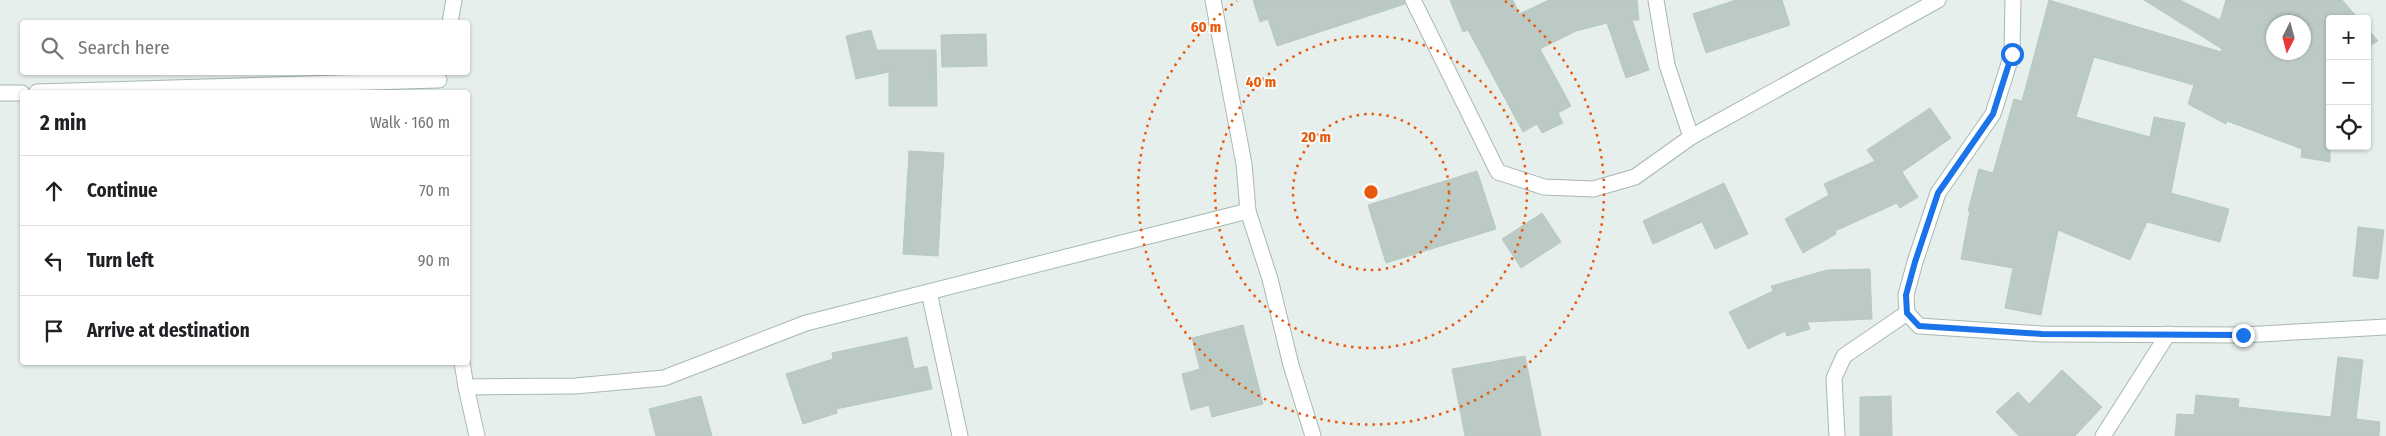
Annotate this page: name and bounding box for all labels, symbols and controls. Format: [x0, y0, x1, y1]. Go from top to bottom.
north arrow [2266, 15, 2311, 60]
map controls [2326, 15, 2371, 150]
button: + [2326, 15, 2371, 60]
text: 60 m [1191, 18, 1221, 36]
search box [20, 20, 470, 75]
icon: search [38, 34, 66, 62]
text: Search here [78, 36, 170, 59]
route start [2001, 43, 2024, 66]
button: − [2326, 60, 2371, 105]
text: 40 m [1246, 73, 1276, 91]
button: locate [2326, 105, 2371, 150]
text: 2 min [40, 110, 87, 136]
text: Walk · 160 m [370, 113, 450, 132]
text: 20 m [1300, 128, 1331, 146]
icon: ahead [40, 177, 68, 205]
text: Continue [87, 179, 158, 202]
text: 70 m [419, 181, 450, 200]
centre of rings [1362, 183, 1380, 201]
icon: left [40, 247, 68, 275]
text: Turn left [87, 249, 154, 272]
text: 90 m [418, 251, 450, 270]
icon: arrive [40, 317, 68, 345]
text: Arrive at destination [87, 319, 250, 342]
route end [2232, 324, 2255, 347]

